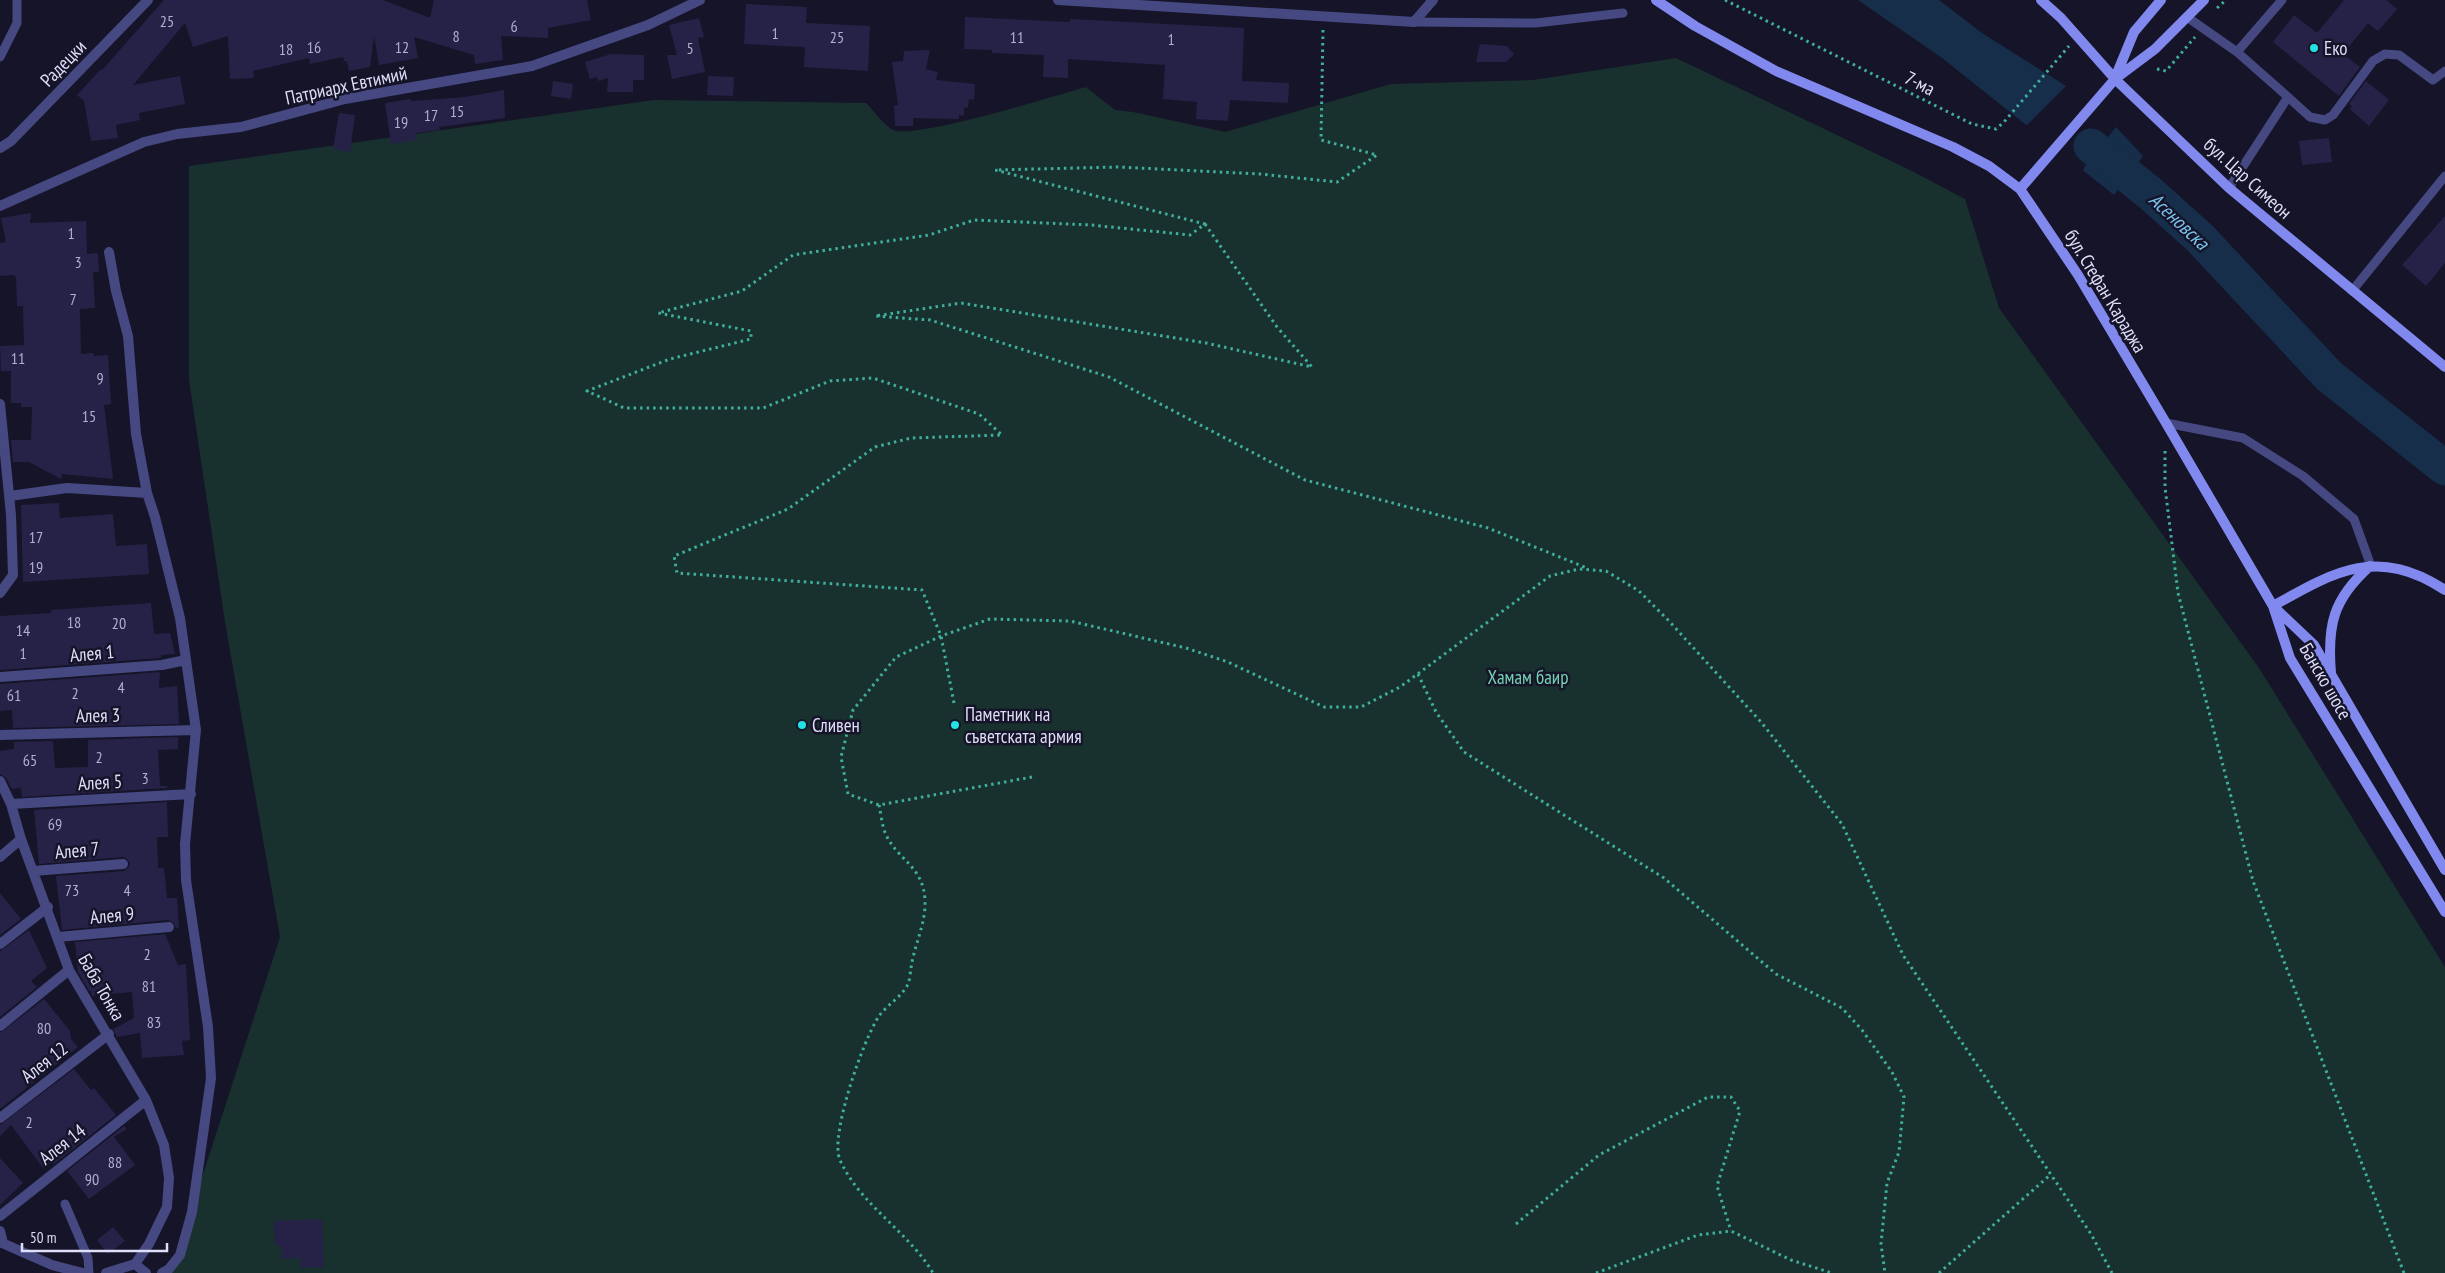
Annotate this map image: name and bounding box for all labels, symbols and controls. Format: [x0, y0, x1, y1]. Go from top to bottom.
house number: 25 [160, 11, 174, 31]
house number: 6 [510, 16, 518, 36]
house number: 1 [771, 23, 779, 43]
house number: 8 [452, 26, 460, 46]
house number: 25 [830, 27, 844, 47]
house number: 11 [1010, 27, 1024, 47]
house number: 1 [1167, 29, 1175, 49]
street label: Радецки [35, 35, 91, 91]
place label: Еко [2324, 36, 2348, 60]
house number: 16 [307, 37, 321, 57]
house number: 12 [395, 37, 409, 57]
house number: 5 [686, 38, 694, 58]
house number: 18 [279, 39, 293, 59]
marker: Еко [2308, 42, 2320, 54]
street label: Патриарх Евтимий [283, 60, 409, 110]
street label: 7-ма [1901, 65, 1939, 101]
house number: 15 [450, 101, 464, 121]
house number: 17 [424, 105, 438, 125]
house number: 19 [394, 112, 408, 132]
street label: бул. Цар Симеон [2199, 132, 2297, 224]
water label: Асеновска [2144, 187, 2215, 256]
house number: 1 [67, 223, 75, 243]
street label: бул. Стефан Караджа [2060, 225, 2152, 357]
house number: 3 [74, 252, 82, 272]
house number: 7 [69, 289, 77, 309]
house number: 11 [11, 348, 25, 368]
house number: 9 [96, 368, 104, 388]
house number: 15 [82, 406, 96, 426]
house number: 17 [29, 527, 43, 547]
house number: 19 [29, 557, 43, 577]
house number: 18 [67, 612, 81, 632]
house number: 20 [112, 613, 126, 633]
house number: 14 [16, 620, 30, 640]
street label: Банско шосе [2295, 638, 2358, 724]
street label: Алея 1 [69, 639, 115, 667]
house number: 1 [19, 643, 27, 663]
park label: Хамам баир [1488, 665, 1568, 689]
house number: 4 [117, 677, 125, 697]
house number: 2 [71, 683, 79, 703]
house number: 61 [7, 685, 21, 705]
place label: Паметник на съветската армия [965, 702, 1082, 748]
street label: Алея 3 [76, 703, 120, 727]
place label: Сливен [812, 713, 860, 737]
marker: Сливен [796, 719, 808, 731]
marker: Паметник на съветската армия [949, 719, 961, 731]
house number: 2 [95, 747, 103, 767]
house number: 65 [23, 750, 37, 770]
house number: 3 [141, 768, 149, 788]
street label: Алея 5 [77, 769, 123, 795]
house number: 69 [48, 814, 62, 834]
street label: Алея 7 [54, 836, 100, 864]
house number: 73 [65, 880, 79, 900]
house number: 4 [123, 880, 131, 900]
street label: Алея 9 [89, 901, 135, 929]
house number: 2 [143, 944, 151, 964]
street label: Баба Тонка [73, 949, 131, 1025]
house number: 81 [142, 976, 156, 996]
house number: 83 [147, 1012, 161, 1032]
house number: 80 [37, 1018, 51, 1038]
street label: Алея 12 [16, 1036, 72, 1088]
house number: 2 [25, 1112, 33, 1132]
street label: Алея 14 [34, 1118, 91, 1170]
house number: 88 [108, 1152, 122, 1172]
house number: 90 [85, 1169, 99, 1189]
scale bar [22, 1220, 168, 1252]
text: 50 m [30, 1228, 56, 1247]

